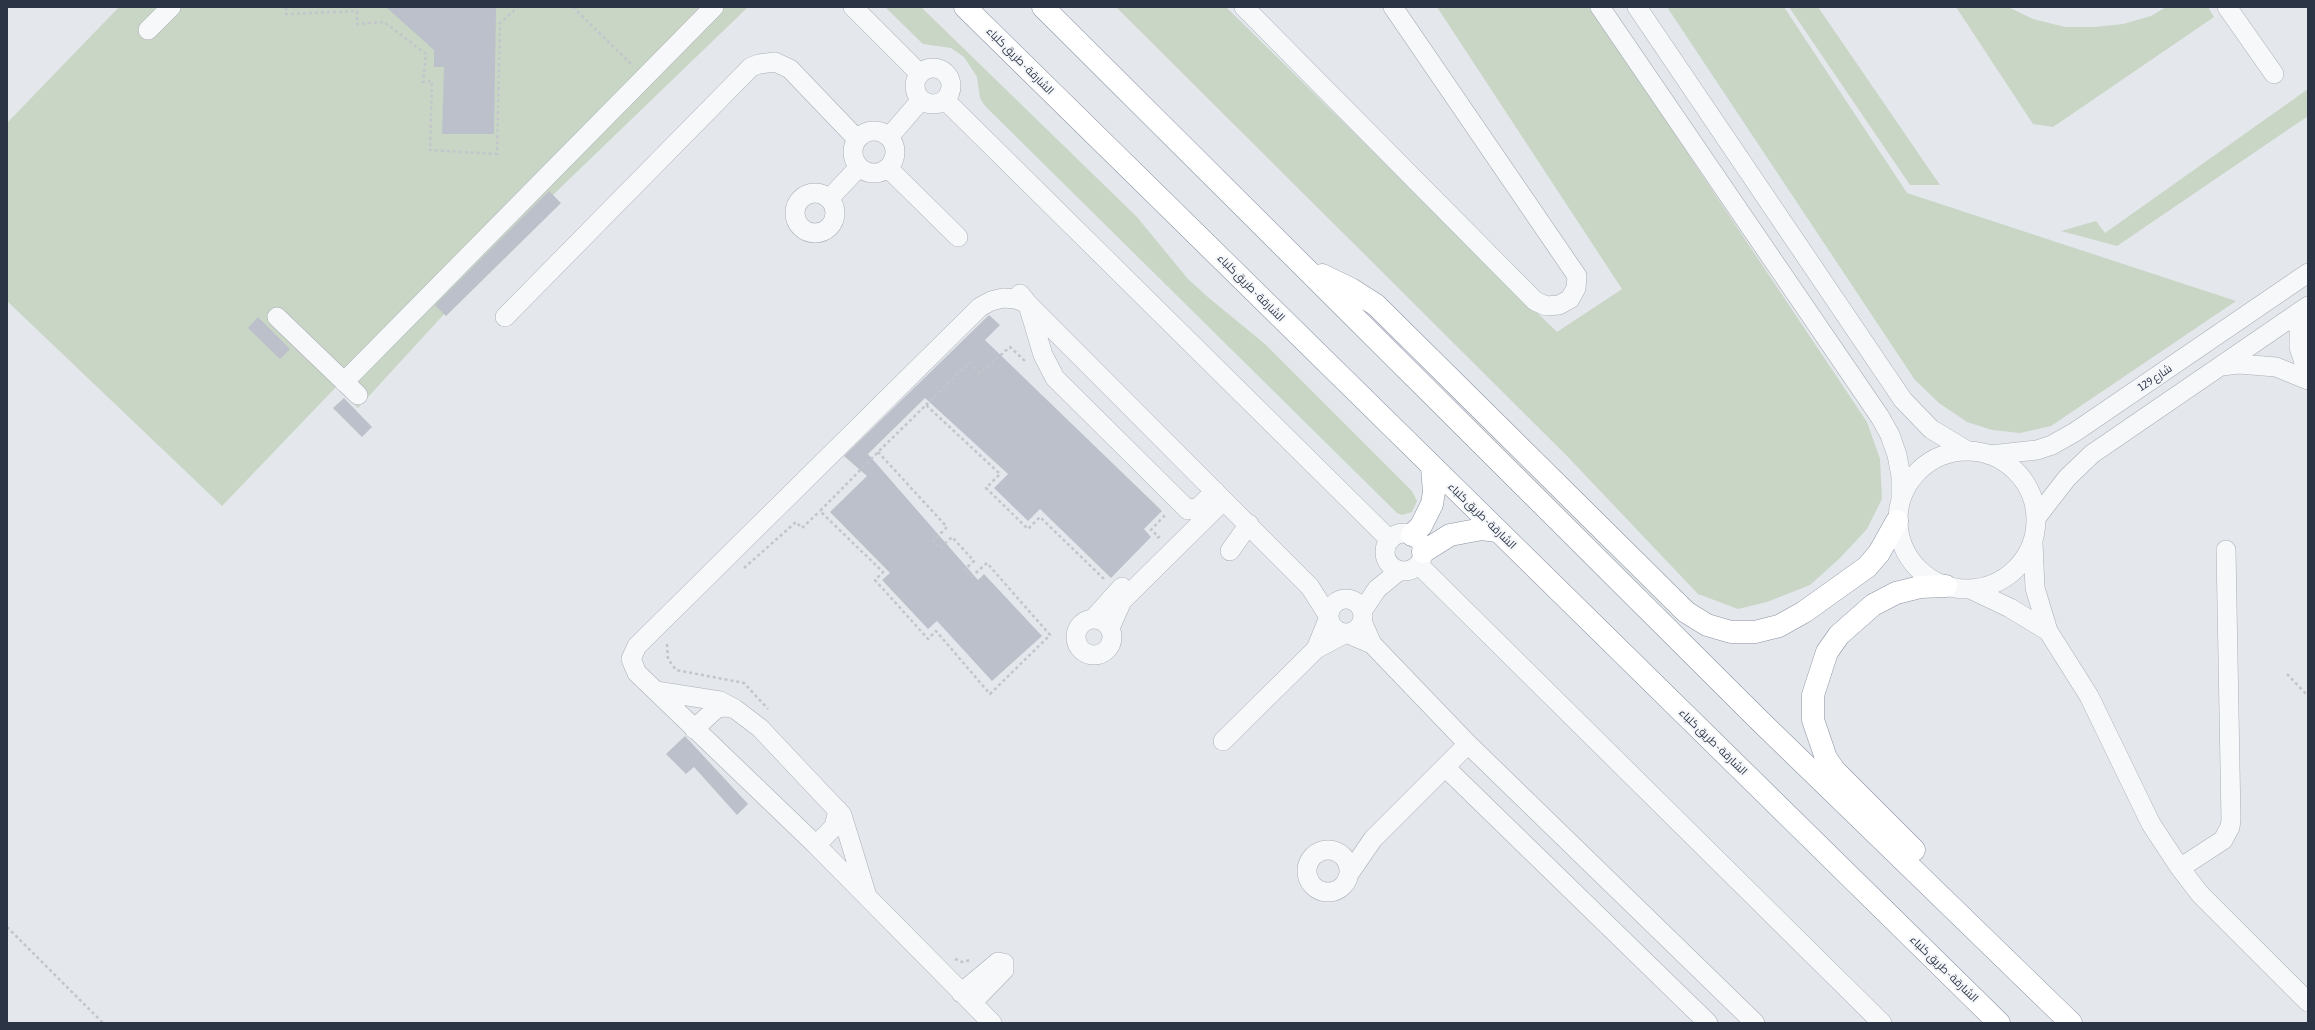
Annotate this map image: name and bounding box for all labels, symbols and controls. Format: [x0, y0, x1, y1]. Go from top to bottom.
street label: الشارقة - طريق كلباء [984, 25, 1056, 97]
street label: الشارقة - طريق كلباء [1215, 252, 1287, 324]
street label: شارع 129 [2135, 362, 2175, 394]
street label: الشارقة - طريق كلباء [1445, 480, 1519, 552]
street label: الشارقة - طريق كلباء [1676, 706, 1750, 778]
street label: الشارقة - طريق كلباء [1907, 933, 1981, 1005]

